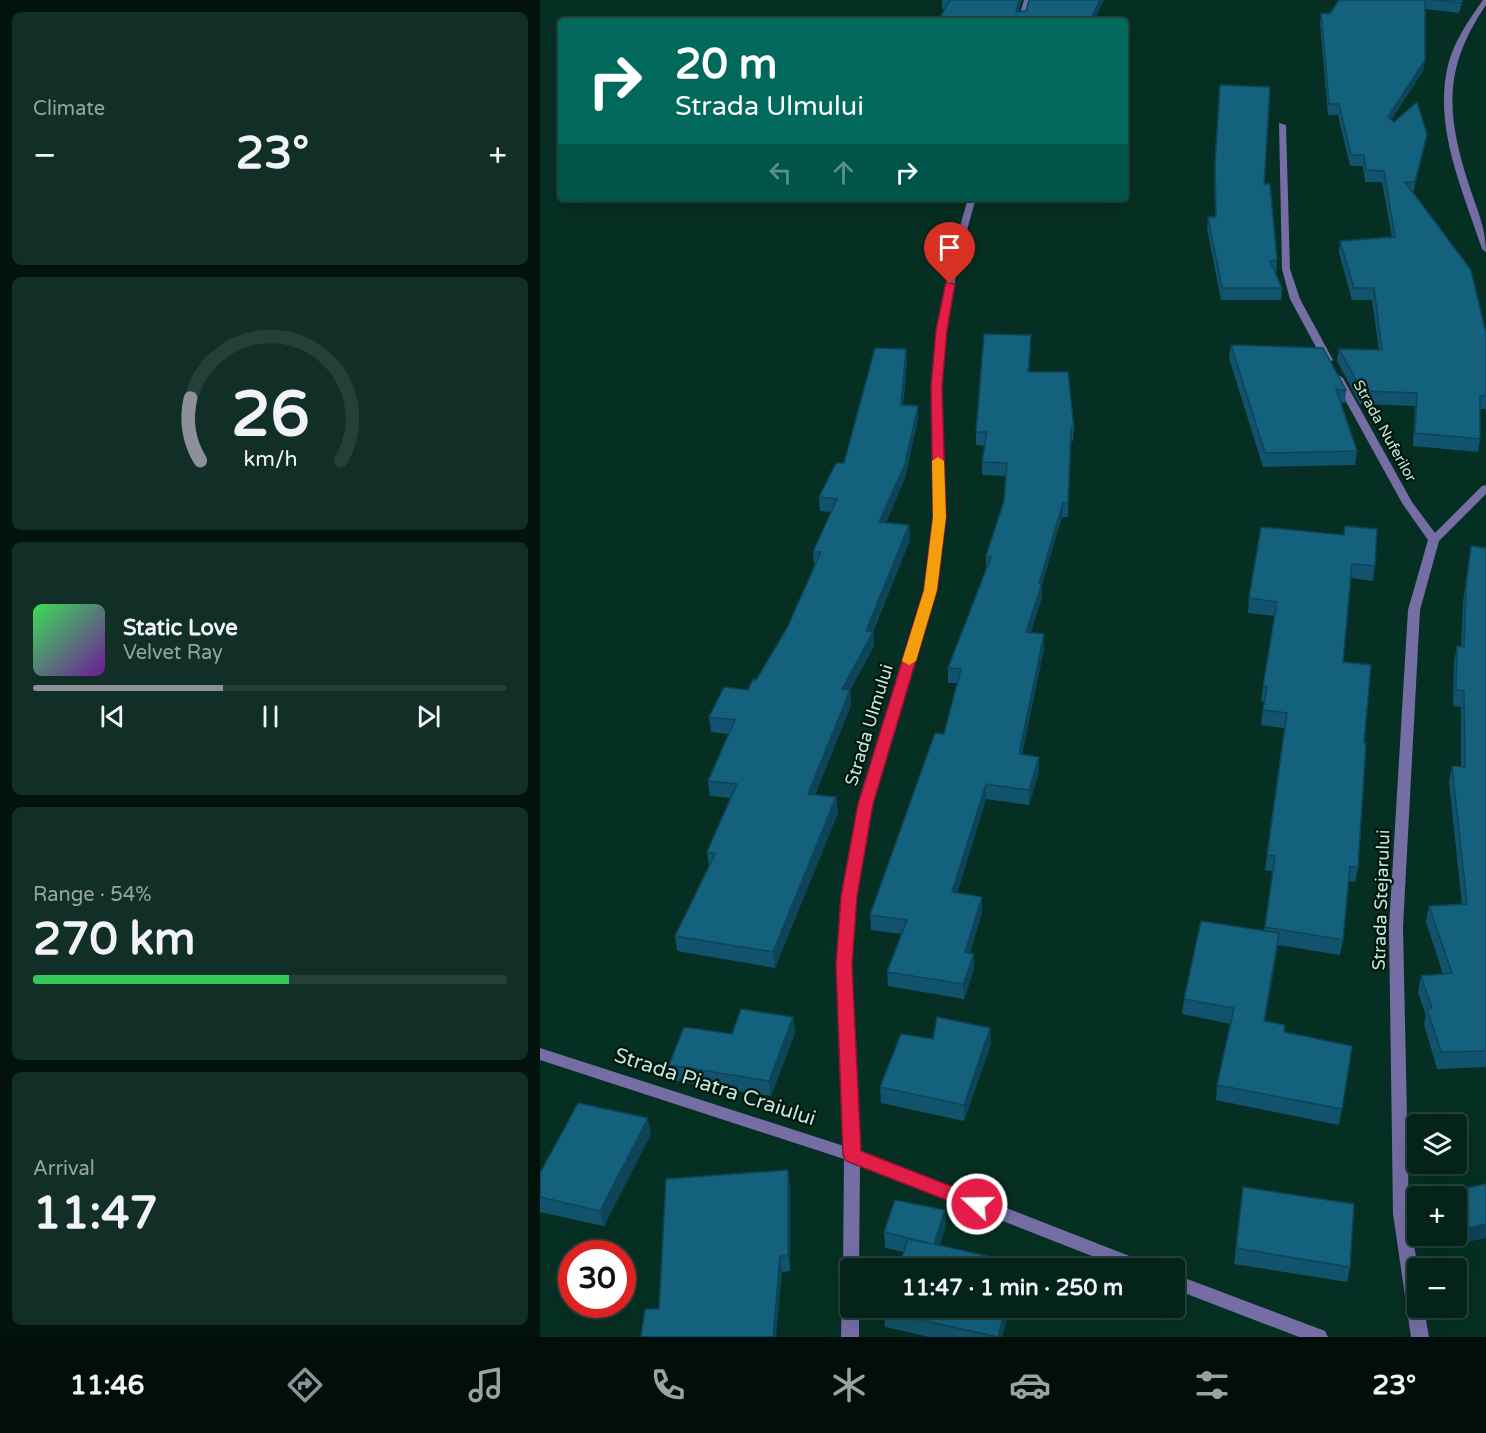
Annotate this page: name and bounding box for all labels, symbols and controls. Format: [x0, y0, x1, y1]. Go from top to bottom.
text: 20 m [675, 39, 777, 90]
icon: right [576, 42, 654, 120]
text: Strada Ulmului [675, 90, 864, 123]
text: Climate [33, 97, 105, 121]
text: 23° [236, 127, 309, 181]
text: − [33, 136, 57, 175]
text: + [488, 136, 507, 175]
icon: left [764, 156, 797, 189]
icon: ahead [827, 156, 860, 189]
icon: right [890, 156, 923, 189]
pin [924, 222, 975, 284]
icon: arrive [933, 231, 966, 264]
street label: Strada Nuferilor [1350, 377, 1420, 485]
text: 26 [231, 378, 309, 453]
text: km/h [243, 446, 297, 472]
text: Static Love [123, 615, 238, 641]
text: Velvet Ray [123, 641, 223, 665]
street label: Strada Ulmului [840, 662, 898, 788]
icon: previous [96, 700, 129, 733]
icon: pause [254, 700, 287, 733]
icon: next [412, 700, 445, 733]
street label: Strada Stejarului [1368, 829, 1394, 971]
text: Range · 54% [33, 883, 152, 907]
text: 270 km [33, 913, 195, 967]
street label: Strada Piatra Craiului [611, 1043, 819, 1131]
map controls [1407, 1114, 1467, 1318]
button: layers [1407, 1114, 1467, 1174]
text: Arrival [33, 1157, 95, 1181]
position arrow [945, 1172, 1009, 1236]
button: + [1407, 1186, 1467, 1246]
text: 11:47 [33, 1187, 158, 1241]
speed limit sign: 30 [558, 1240, 636, 1318]
button: − [1407, 1258, 1467, 1318]
text: 11:47 · 1 min · 250 m [902, 1275, 1123, 1301]
icon: directions [284, 1364, 326, 1406]
icon: music [465, 1364, 507, 1406]
icon: phone [647, 1364, 689, 1406]
icon: climate [828, 1364, 870, 1406]
icon: car [1009, 1364, 1051, 1406]
icon: filters [1191, 1364, 1233, 1406]
text: 11:46 [70, 1369, 145, 1402]
text: 23° [1372, 1369, 1416, 1402]

